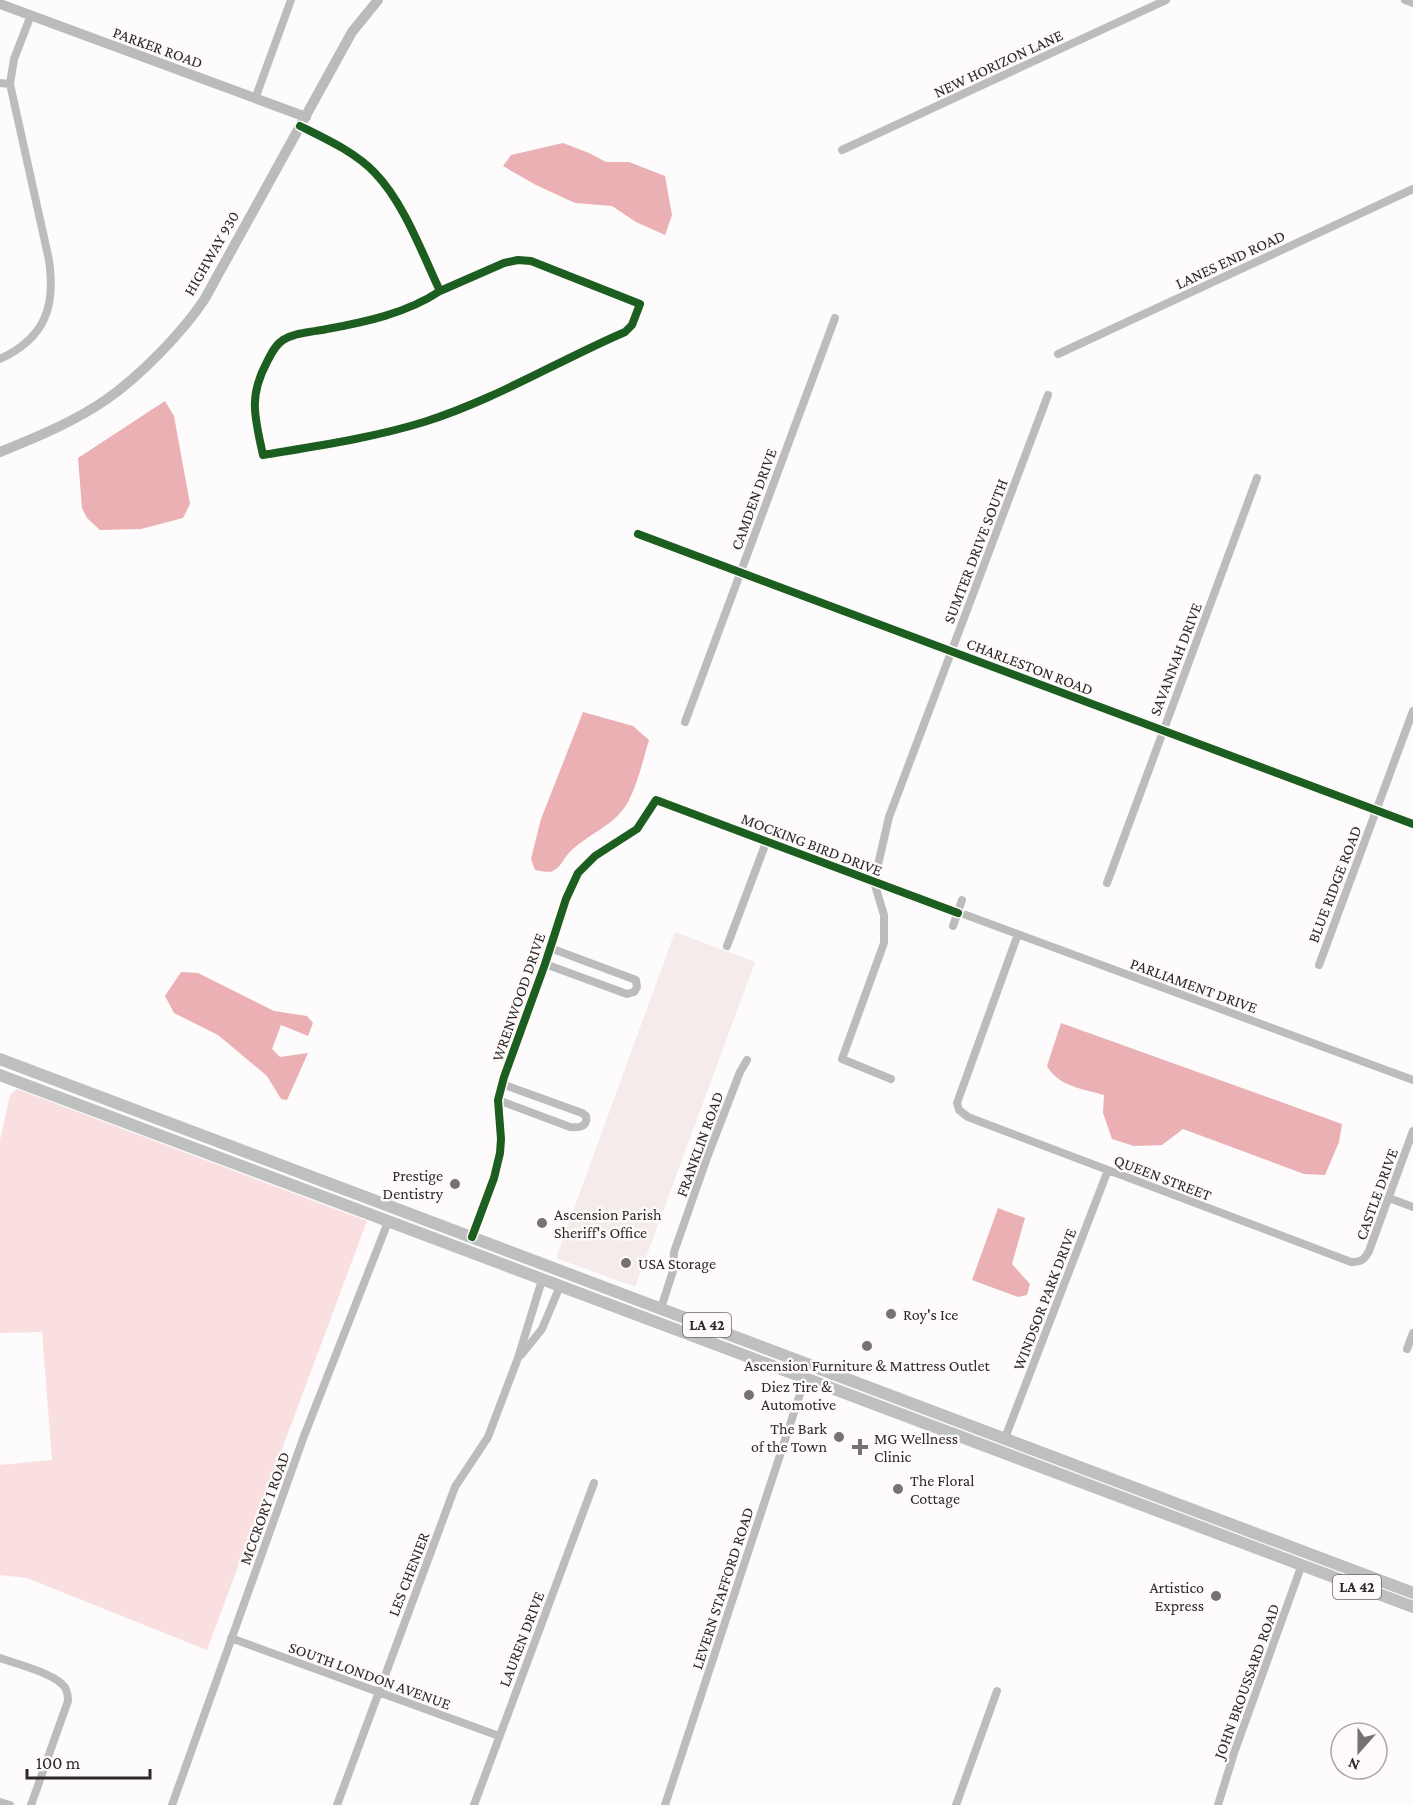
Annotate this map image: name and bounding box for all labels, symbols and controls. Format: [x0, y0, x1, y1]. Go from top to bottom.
street label: PARKER ROAD [111, 23, 205, 72]
street label: NEW HORIZON LANE [931, 26, 1066, 101]
street label: HIGHWAY 930 [180, 208, 242, 298]
street label: LANES END ROAD [1173, 227, 1288, 292]
street label: CAMDEN DRIVE [727, 446, 780, 552]
street label: SUMTER DRIVE SOUTH [940, 477, 1011, 626]
street label: SAVANNAH DRIVE [1146, 600, 1205, 718]
street label: CHARLESTON ROAD [964, 635, 1095, 698]
street label: MOCKING BIRD DRIVE [739, 810, 885, 879]
street label: BLUE RIDGE ROAD [1304, 823, 1365, 945]
street label: WRENWOOD DRIVE [489, 930, 549, 1064]
street label: PARLIAMENT DRIVE [1128, 955, 1260, 1016]
street label: FRANKLIN ROAD [673, 1089, 726, 1199]
street label: CASTLE DRIVE [1352, 1146, 1401, 1242]
street label: QUEEN STREET [1112, 1151, 1214, 1204]
place label: Prestige Dentistry [383, 1167, 444, 1203]
marker: Prestige Dentistry [448, 1177, 462, 1191]
place label: Ascension Parish Sheriff's Office [554, 1206, 662, 1241]
marker: Ascension Parish Sheriff's Office [535, 1216, 549, 1230]
street label: WINDSOR PARK DRIVE [1010, 1226, 1080, 1373]
place label: USA Storage [638, 1255, 716, 1273]
marker: USA Storage [619, 1256, 633, 1270]
place label: Roy's Ice [903, 1306, 958, 1324]
marker: Roy's Ice [884, 1307, 898, 1321]
road number: LA 42 [683, 1313, 731, 1337]
marker: Ascension Furniture & Mattress Outlet [860, 1339, 874, 1353]
place label: Ascension Furniture & Mattress Outlet [744, 1357, 991, 1374]
place label: Diez Tire & Automotive [761, 1378, 836, 1413]
marker: Diez Tire & Automotive [742, 1388, 756, 1402]
place label: The Bark of the Town [751, 1420, 827, 1455]
marker: The Bark of the Town [832, 1430, 846, 1444]
place label: MG Wellness Clinic [874, 1430, 958, 1465]
marker: MG Wellness Clinic [851, 1438, 869, 1456]
street label: MCCRORY 1 ROAD [236, 1449, 293, 1567]
place label: The Floral Cottage [910, 1472, 974, 1508]
marker: The Floral Cottage [891, 1482, 905, 1496]
street label: LEVERN STAFFORD ROAD [688, 1505, 757, 1671]
street label: LES CHENIER [385, 1530, 432, 1619]
road number: LA 42 [1333, 1575, 1381, 1599]
place label: Artistico Express [1149, 1579, 1204, 1615]
street label: LAUREN DRIVE [496, 1589, 548, 1689]
marker: Artistico Express [1209, 1589, 1223, 1603]
street label: JOHN BROUSSARD ROAD [1210, 1601, 1283, 1763]
street label: SOUTH LONDON AVENUE [287, 1638, 453, 1713]
north arrow [1329, 1721, 1389, 1781]
scale bar [27, 1742, 150, 1780]
text: 100 m [36, 1753, 81, 1773]
text: N [1346, 1755, 1362, 1774]

